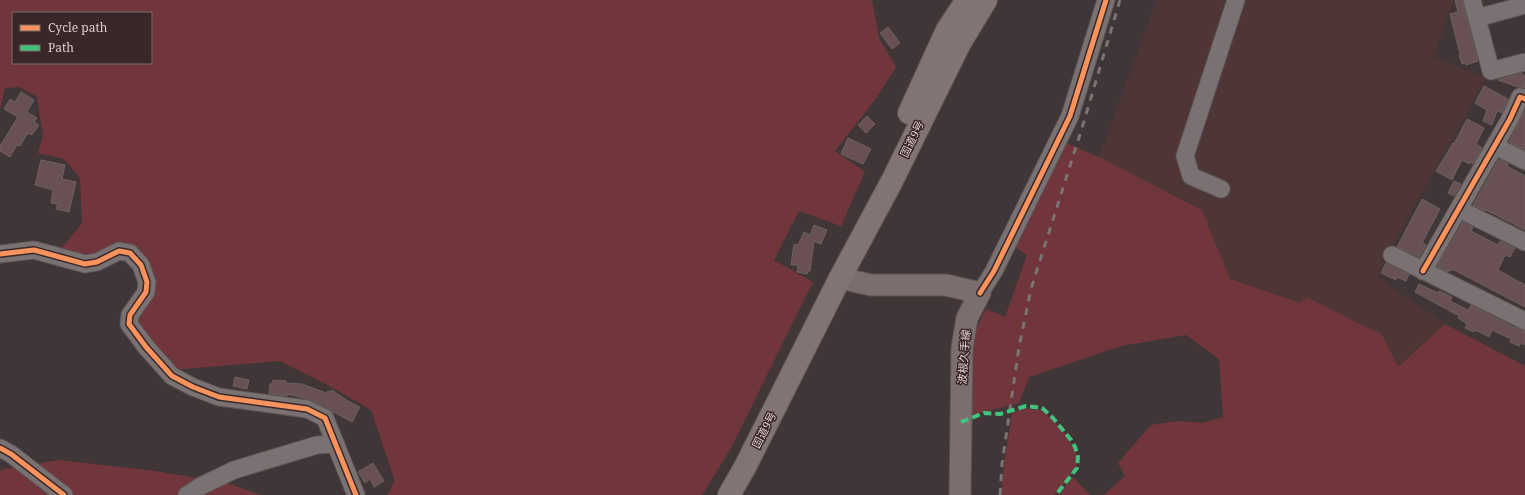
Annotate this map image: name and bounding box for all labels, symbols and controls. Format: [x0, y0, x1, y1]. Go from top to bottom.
legend [12, 12, 152, 64]
text: Cycle path [48, 19, 108, 36]
text: Path [48, 39, 74, 56]
street label: 国道9号 [896, 118, 927, 160]
street label: 波根久手線 [954, 329, 973, 385]
street label: 国道9号 [748, 409, 779, 451]

